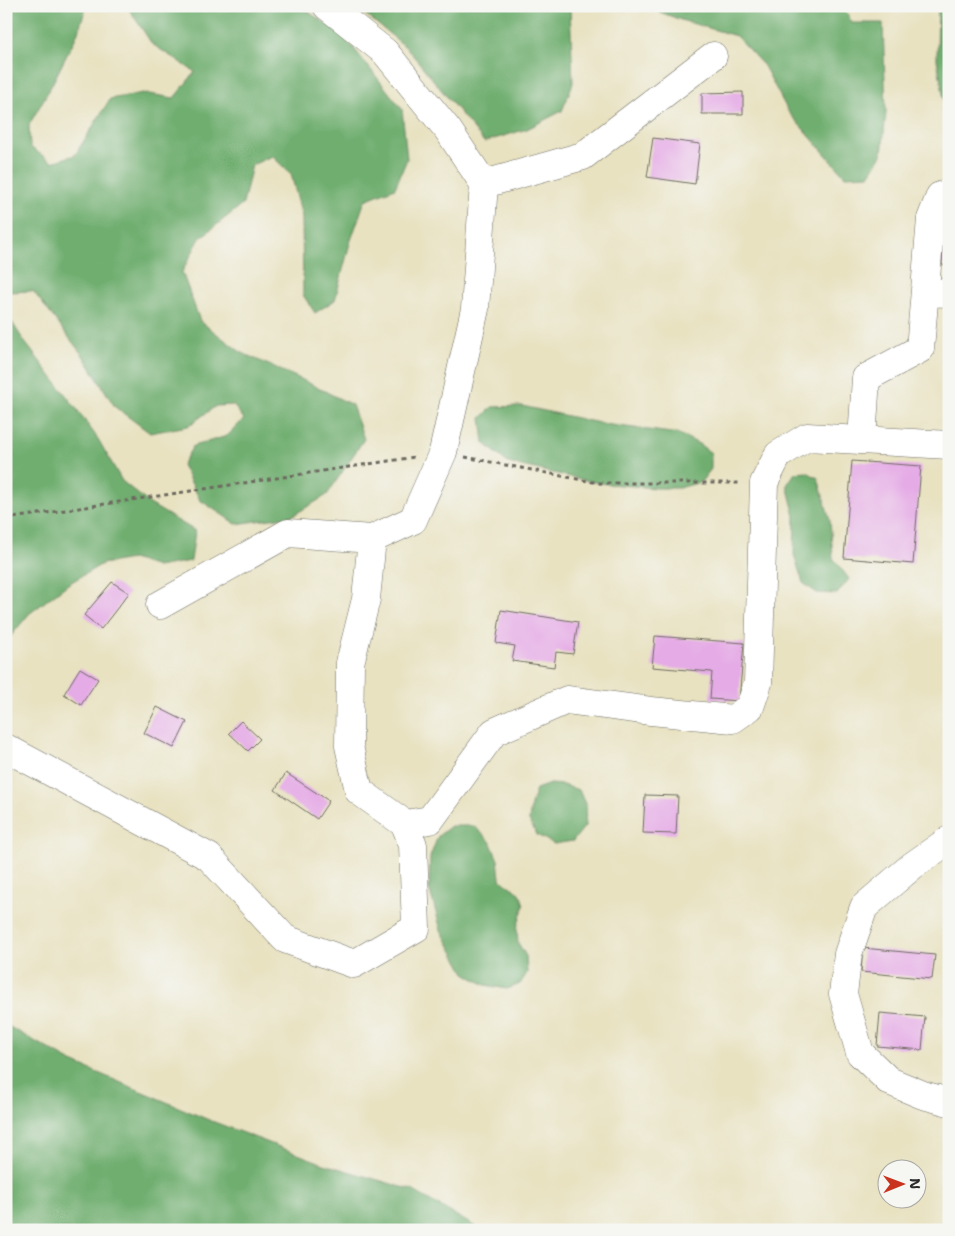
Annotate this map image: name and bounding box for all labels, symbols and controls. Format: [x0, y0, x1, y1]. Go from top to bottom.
north arrow [878, 1158, 928, 1208]
text: N [906, 1178, 924, 1189]

